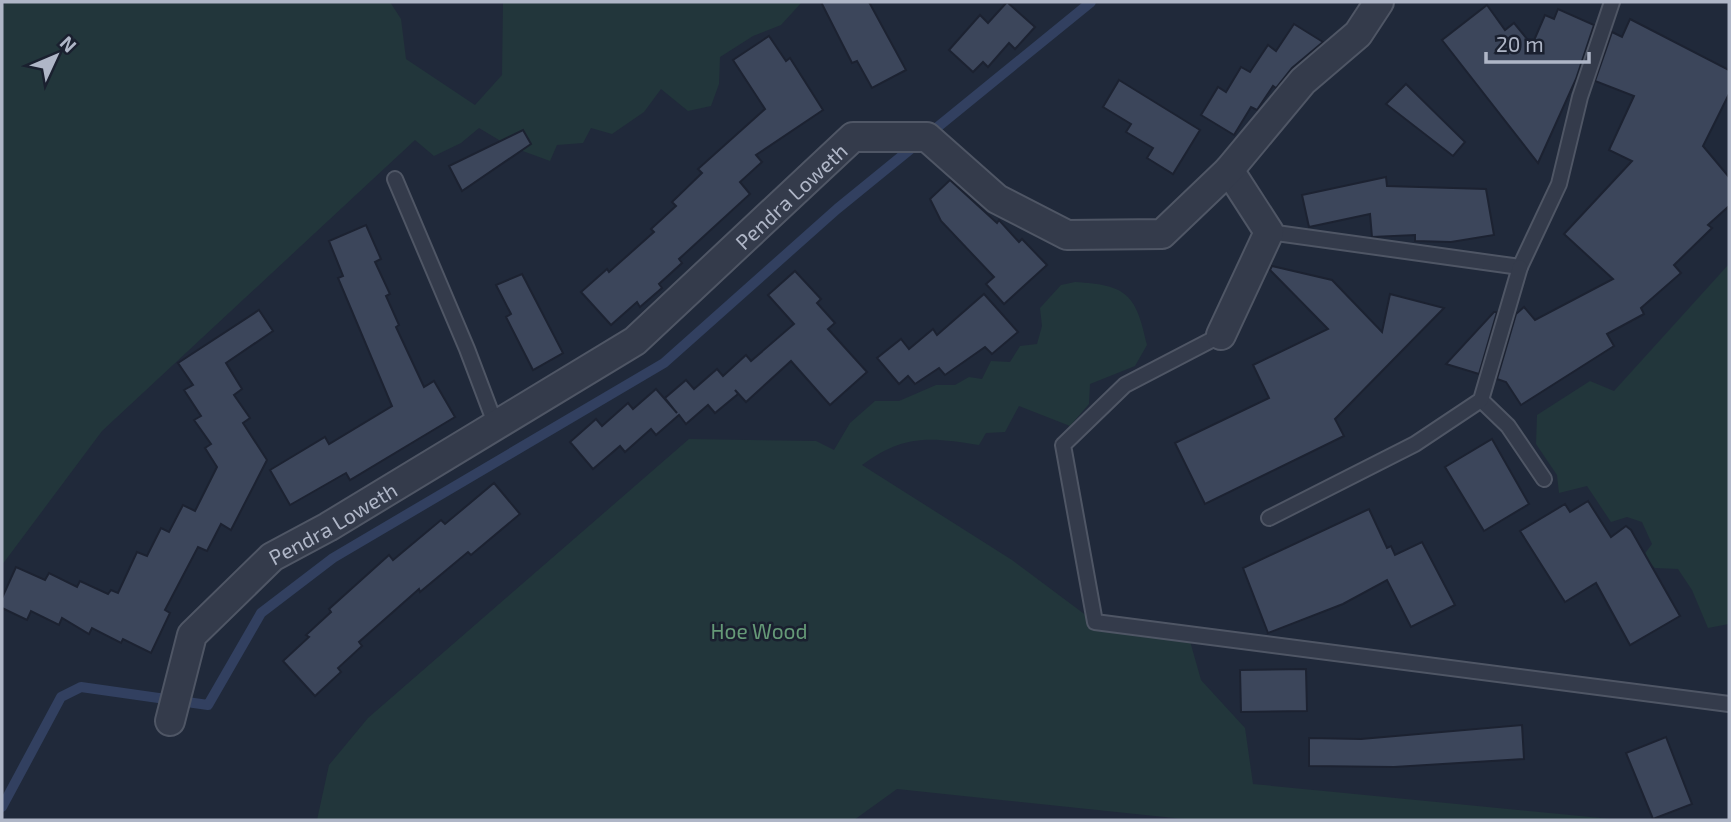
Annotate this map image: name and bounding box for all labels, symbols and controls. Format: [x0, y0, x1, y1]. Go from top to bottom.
north arrow [21, 21, 91, 91]
scale bar [1486, 21, 1589, 65]
text: N [56, 31, 82, 57]
text: 20 m [1496, 31, 1544, 56]
street label: Pendra Loweth [729, 137, 852, 254]
street label: Pendra Loweth [264, 476, 401, 569]
park label: Hoe Wood [710, 618, 808, 643]

